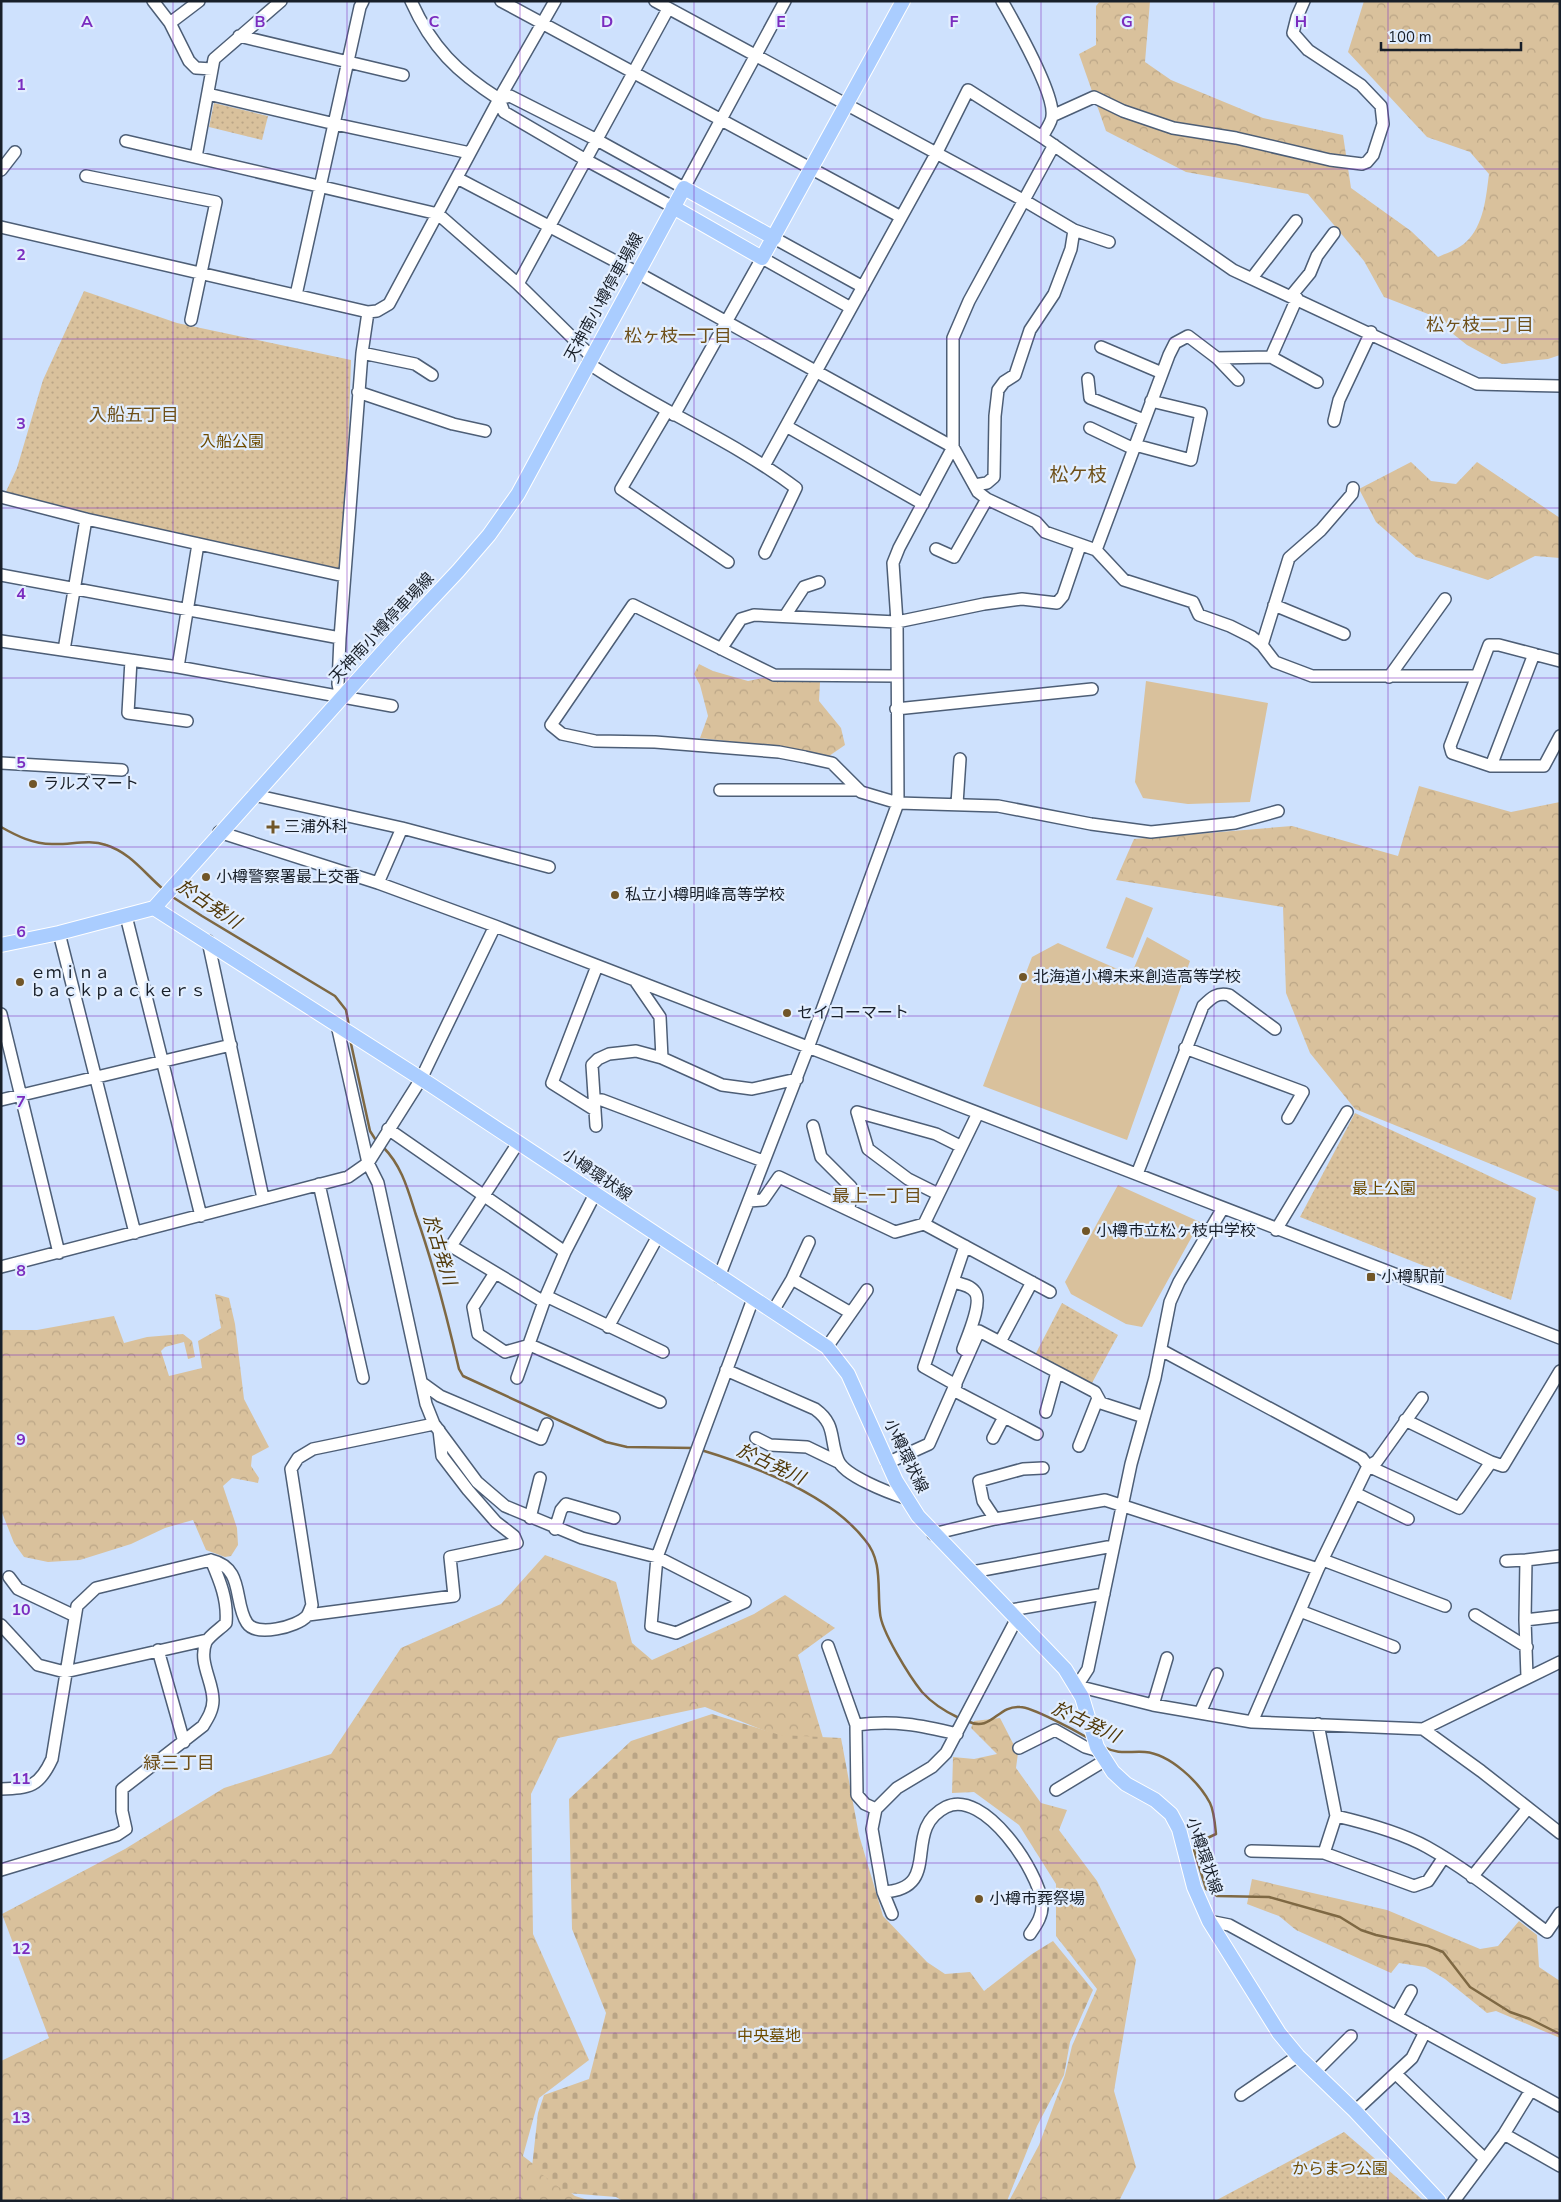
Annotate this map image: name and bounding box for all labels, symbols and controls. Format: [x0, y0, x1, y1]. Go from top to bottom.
text: A [81, 11, 93, 33]
text: B [254, 11, 266, 33]
text: C [429, 11, 440, 33]
text: D [601, 11, 613, 33]
text: E [776, 11, 786, 33]
text: F [950, 11, 959, 33]
text: G [1121, 11, 1133, 33]
text: H [1295, 11, 1307, 33]
scale bar [1381, 20, 1521, 52]
text: 100 m [1388, 27, 1432, 47]
text: 1 [16, 74, 26, 96]
street label: 天神南小樽停車場線 [559, 229, 649, 365]
text: 2 [16, 244, 26, 266]
district label: 松ヶ枝二丁目 [1426, 313, 1534, 337]
district label: 松ヶ枝一丁目 [624, 324, 732, 348]
district label: 入船五丁目 [89, 403, 179, 427]
text: 3 [16, 413, 26, 435]
park label: 入船公園 [200, 431, 264, 453]
district label: 松ケ枝 [1049, 462, 1107, 488]
street label: 天神南小樽停車場線 [325, 568, 439, 688]
text: 4 [16, 583, 26, 605]
text: 5 [16, 752, 26, 774]
place label: ラルズマート [43, 773, 139, 795]
marker: ラルズマート [27, 778, 39, 790]
place label: 三浦外科 [284, 816, 348, 838]
marker: 三浦外科 [266, 820, 280, 834]
place label: 小樽警察署最上交番 [216, 866, 360, 888]
marker: 小樽警察署最上交番 [200, 871, 212, 883]
water label: 於古発川 [172, 874, 247, 935]
place label: 私立小樽明峰高等学校 [625, 884, 785, 906]
marker: 私立小樽明峰高等学校 [609, 889, 621, 901]
text: 6 [16, 921, 26, 943]
place label: ｅｍｉｎａ ｂａｃｋｐａｃｋｅｒｓ [30, 962, 206, 1002]
place label: 北海道小樽未来創造高等学校 [1033, 966, 1241, 988]
marker: 北海道小樽未来創造高等学校 [1017, 971, 1029, 983]
marker: ｅｍｉｎａ ｂａｃｋｐａｃｋｅｒｓ [14, 976, 26, 988]
place label: セイコーマート [797, 1002, 909, 1024]
marker: セイコーマート [781, 1007, 793, 1019]
text: 7 [16, 1091, 26, 1113]
street label: 小樽環状線 [558, 1144, 636, 1206]
park label: 最上公園 [1352, 1178, 1416, 1200]
district label: 最上一丁目 [832, 1184, 922, 1208]
water label: 於古発川 [418, 1212, 463, 1290]
place label: 小樽市立松ヶ枝中学校 [1096, 1220, 1256, 1242]
marker: 小樽市立松ヶ枝中学校 [1080, 1225, 1092, 1237]
text: 8 [16, 1260, 26, 1282]
place label: 小樽駅前 [1381, 1266, 1445, 1288]
marker: 小樽駅前 [1365, 1271, 1377, 1283]
street label: 小樽環状線 [879, 1415, 933, 1497]
text: 9 [16, 1429, 26, 1451]
water label: 於古発川 [733, 1438, 811, 1491]
text: 10 [11, 1599, 31, 1621]
water label: 於古発川 [1048, 1696, 1126, 1749]
district label: 緑三丁目 [143, 1751, 215, 1775]
text: 11 [11, 1768, 31, 1790]
street label: 小樽環状線 [1181, 1815, 1227, 1897]
place label: 小樽市葬祭場 [989, 1888, 1085, 1910]
marker: 小樽市葬祭場 [973, 1893, 985, 1905]
text: 12 [11, 1938, 31, 1960]
park label: 中央墓地 [737, 2025, 801, 2047]
text: 13 [11, 2107, 31, 2129]
park label: からまつ公園 [1292, 2158, 1388, 2180]

